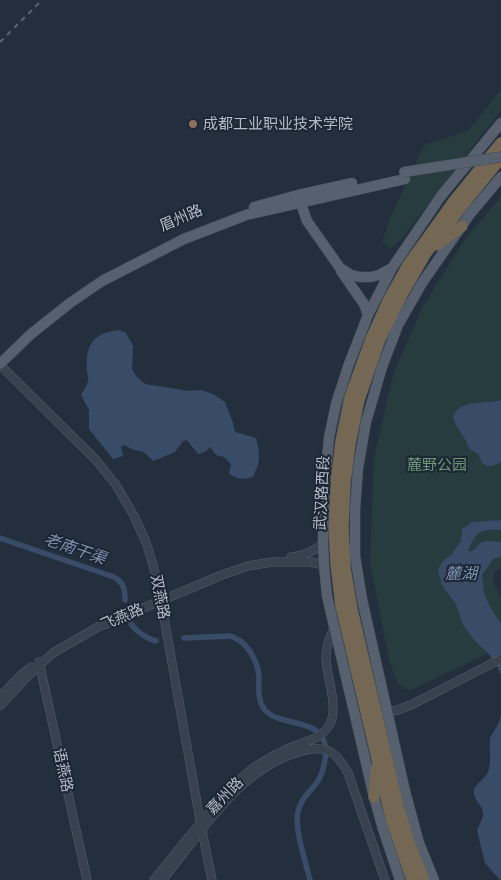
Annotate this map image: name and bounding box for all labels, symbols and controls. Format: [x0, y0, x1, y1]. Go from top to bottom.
place label: 成都工业职业技术学院 [203, 115, 353, 133]
marker: 成都工业职业技术学院 [187, 118, 199, 130]
street label: 眉州路 [157, 201, 205, 235]
street label: 武汉路西段 [311, 455, 333, 531]
park label: 麓野公园 [407, 456, 467, 474]
water label: 老南干渠 [42, 530, 108, 568]
water label: 麓湖 [445, 564, 477, 584]
street label: 双燕路 [147, 573, 173, 621]
street label: 飞燕路 [98, 600, 146, 634]
street label: 语燕路 [50, 746, 76, 794]
street label: 嘉州路 [203, 774, 247, 818]

